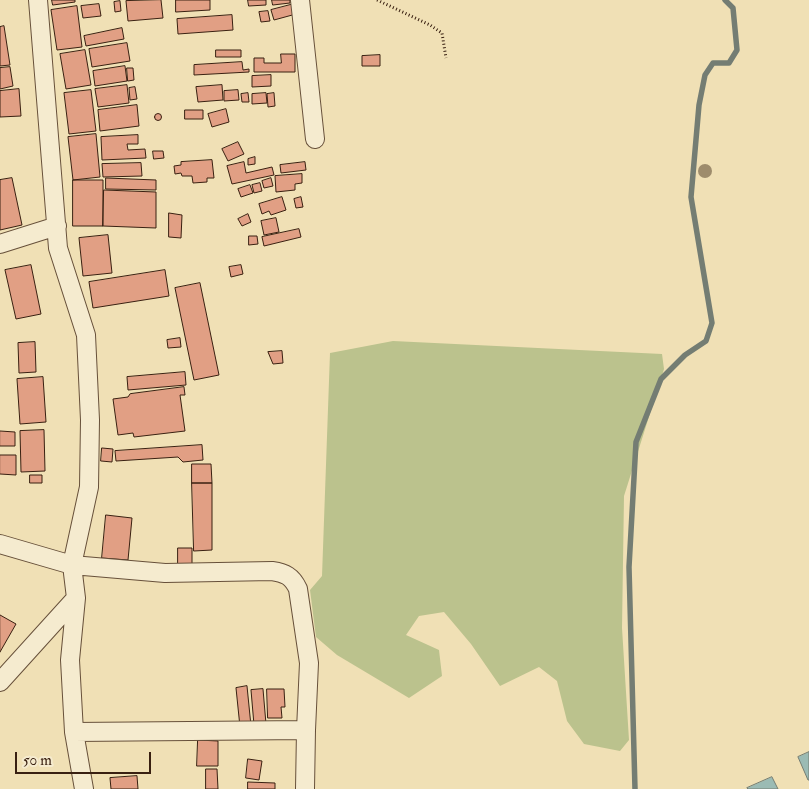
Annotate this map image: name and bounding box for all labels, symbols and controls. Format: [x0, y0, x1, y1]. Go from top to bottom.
scale bar [18, 742, 154, 774]
text: 50 m [23, 751, 52, 770]

